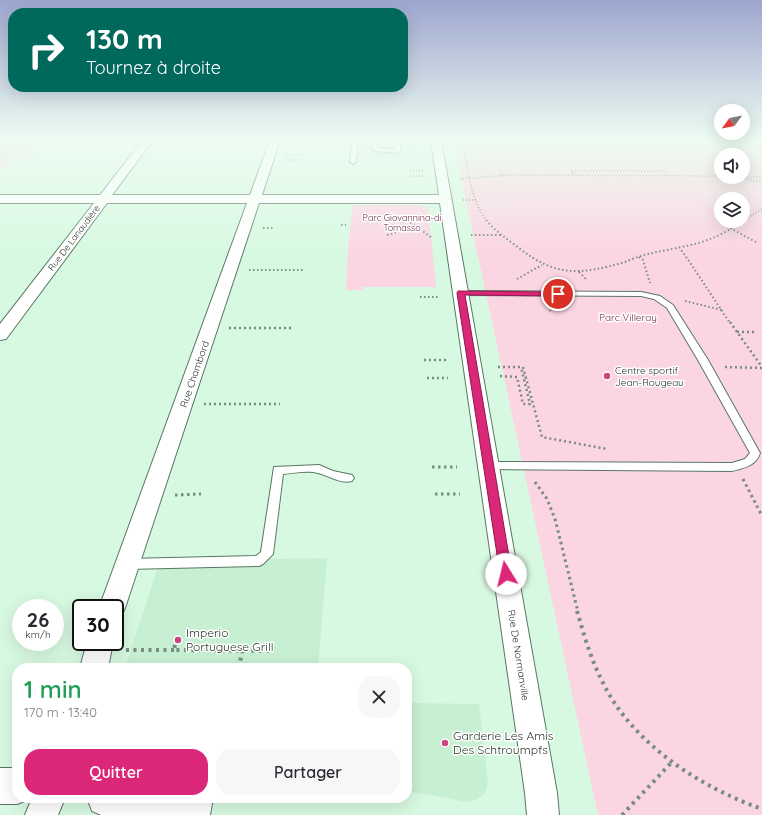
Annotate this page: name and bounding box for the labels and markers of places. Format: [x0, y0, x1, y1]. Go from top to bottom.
pin [541, 277, 575, 311]
place label: Centre sportif Jean-Rougeau [615, 364, 684, 389]
marker: Centre sportif Jean-Rougeau [602, 371, 612, 381]
place label: Imperio Portuguese Grill [186, 625, 273, 654]
marker: Imperio Portuguese Grill [173, 635, 183, 645]
place label: Garderie Les Amis Des Schtroumpfs [453, 728, 554, 757]
marker: Garderie Les Amis Des Schtroumpfs [440, 738, 450, 748]

